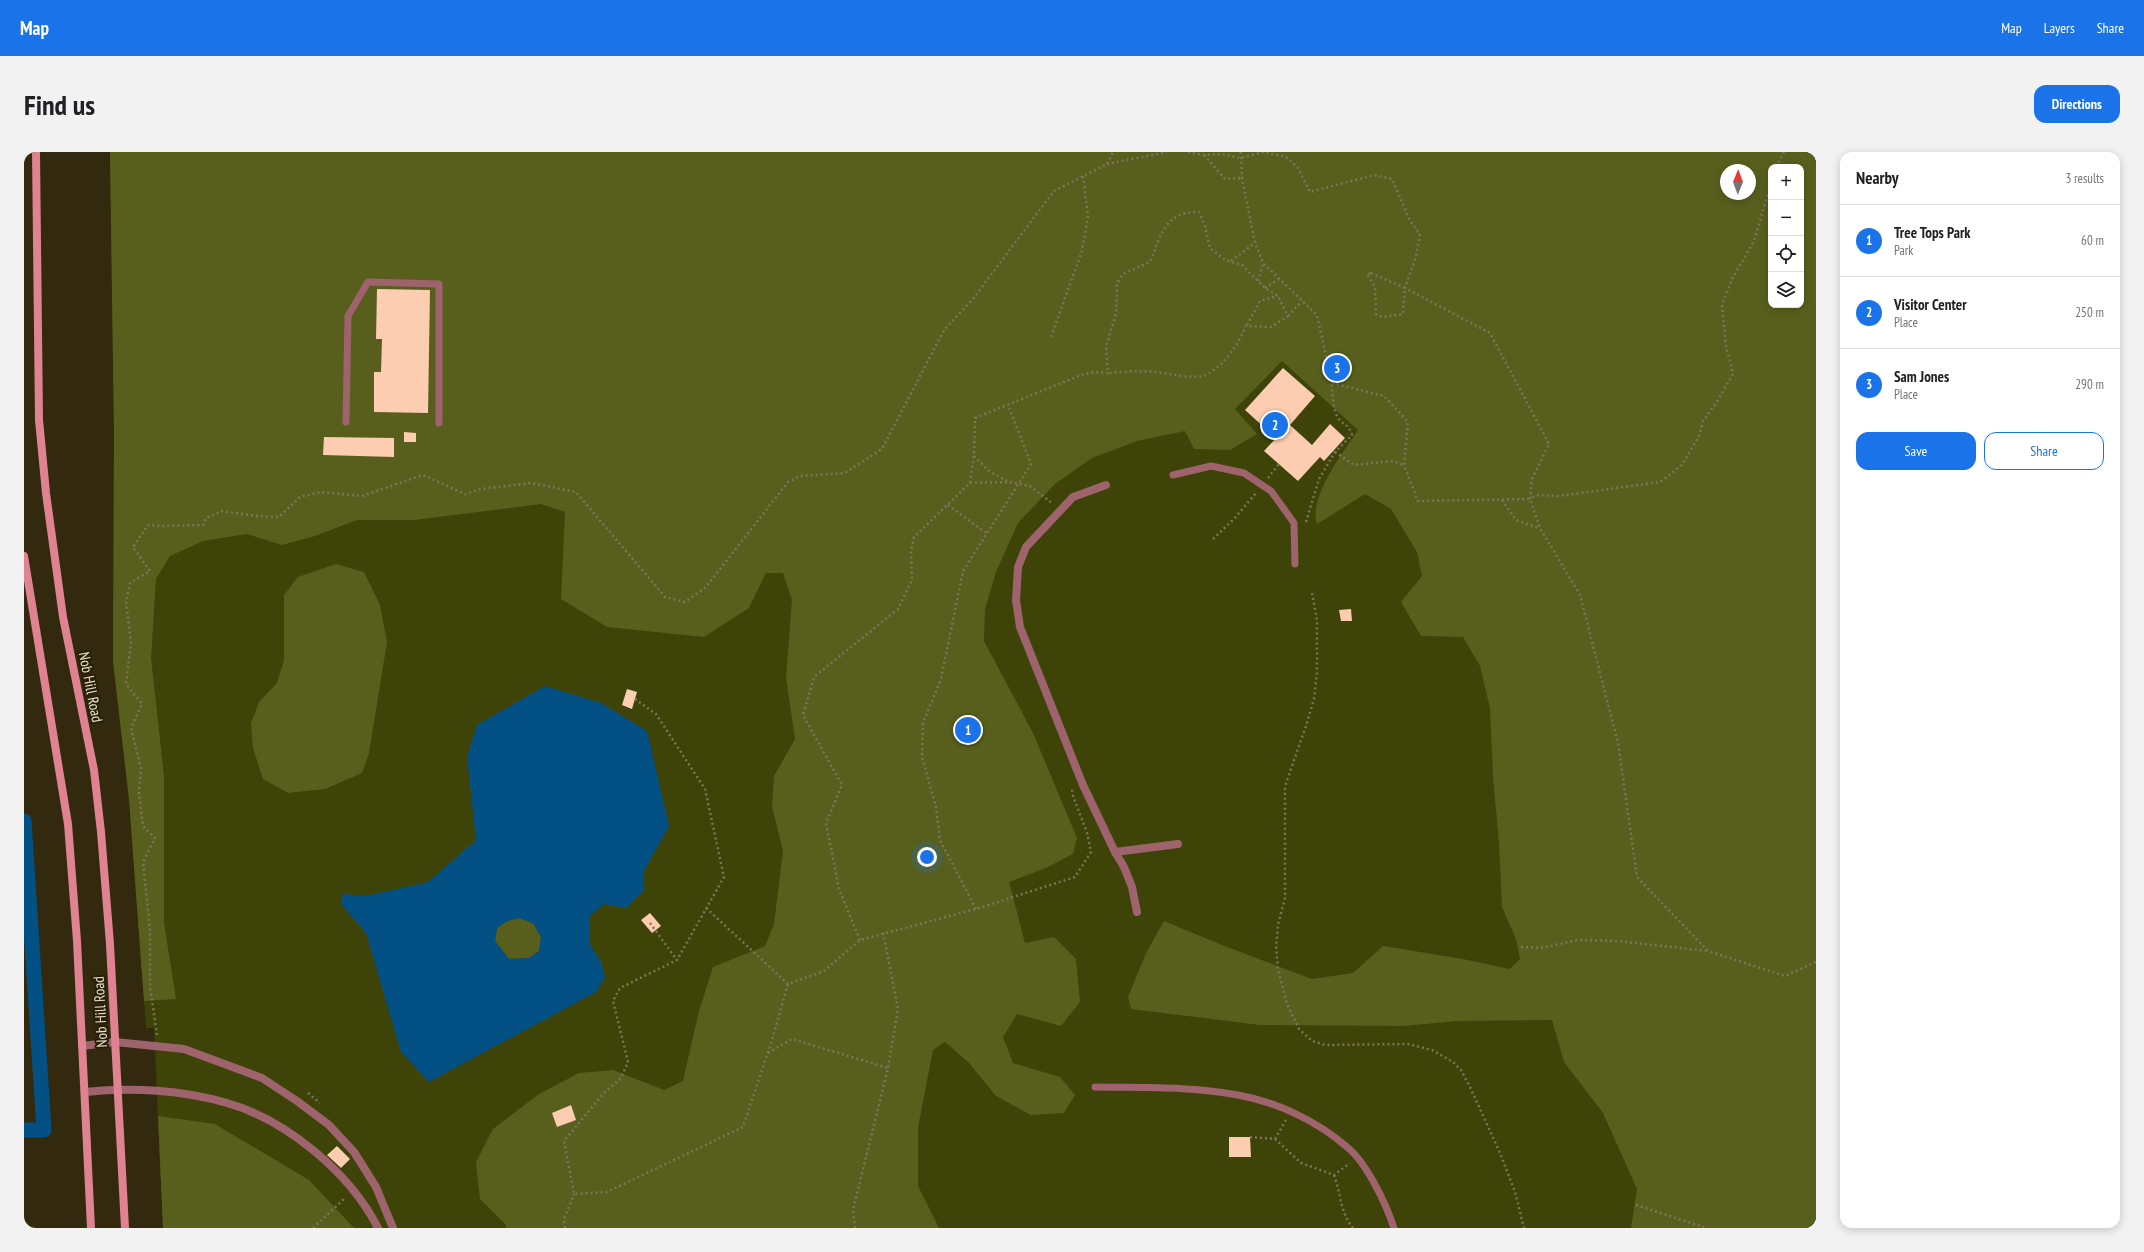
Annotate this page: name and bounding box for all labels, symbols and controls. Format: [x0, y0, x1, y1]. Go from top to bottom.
text: Map [20, 16, 49, 40]
text: Map [2001, 19, 2022, 37]
text: Layers [2044, 19, 2075, 37]
text: Share [2097, 19, 2124, 37]
button: Directions [2034, 85, 2120, 123]
text: Find us [24, 86, 95, 123]
north arrow [1720, 164, 1756, 200]
map controls [1768, 164, 1804, 308]
button: + [1768, 164, 1804, 200]
text: Nearby [1856, 167, 1899, 189]
text: 3 results [2065, 170, 2104, 187]
button: − [1768, 200, 1804, 236]
text: Tree Tops Park [1894, 223, 1971, 242]
text: 1 [1866, 232, 1872, 249]
text: 60 m [2081, 232, 2104, 249]
button: locate [1768, 236, 1804, 272]
text: Park [1894, 242, 1913, 259]
button: layers [1768, 272, 1804, 308]
text: Visitor Center [1894, 295, 1967, 314]
text: 2 [1866, 304, 1872, 321]
text: 250 m [2075, 304, 2104, 321]
text: Place [1894, 314, 1918, 331]
pin: 3 [1324, 353, 1350, 383]
text: Sam Jones [1894, 367, 1949, 386]
text: 3 [1866, 376, 1872, 393]
text: 290 m [2075, 376, 2104, 393]
text: Place [1894, 386, 1918, 403]
pin: 2 [1262, 410, 1288, 440]
button: Save [1856, 432, 1976, 470]
button: Share [1984, 432, 2104, 470]
street label: Nob Hill Road [75, 650, 107, 724]
pin: 1 [955, 715, 981, 745]
your location [917, 847, 937, 867]
street label: Nob Hill Road [89, 976, 111, 1048]

